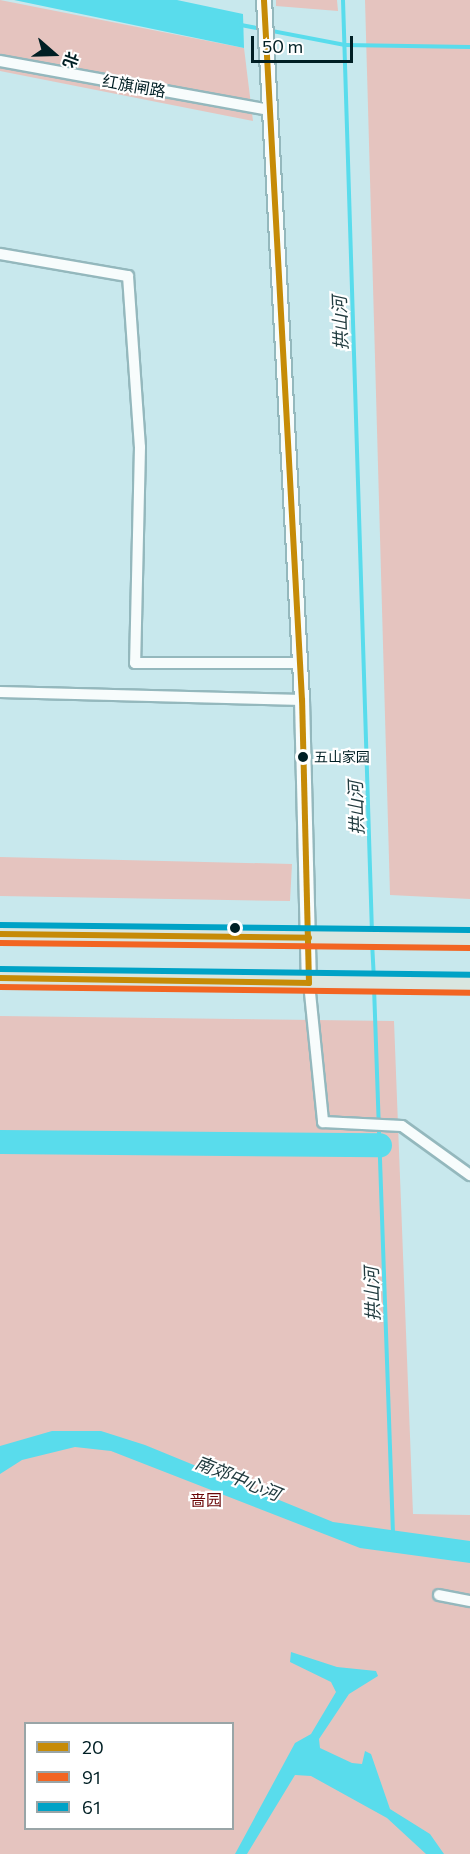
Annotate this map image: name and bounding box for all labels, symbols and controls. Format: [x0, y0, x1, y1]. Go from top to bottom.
north arrow [24, 24, 84, 84]
scale bar [254, 24, 356, 62]
text: 50 m [262, 35, 303, 57]
text: 北 [60, 50, 83, 71]
street label: 红旗闸路 [101, 71, 167, 101]
water label: 拱山河 [328, 296, 352, 350]
place label: 五山家园 [314, 749, 370, 765]
marker: 五山家园 [297, 751, 309, 763]
water label: 拱山河 [344, 781, 368, 835]
unlabelled marker [229, 922, 241, 934]
water label: 拱山河 [360, 1267, 384, 1321]
water label: 南郊中心河 [192, 1451, 284, 1505]
park label: 啬园 [190, 1490, 222, 1510]
legend [24, 1722, 234, 1830]
text: 20 [82, 1736, 104, 1758]
text: 91 [82, 1766, 101, 1788]
text: 61 [82, 1796, 101, 1818]

